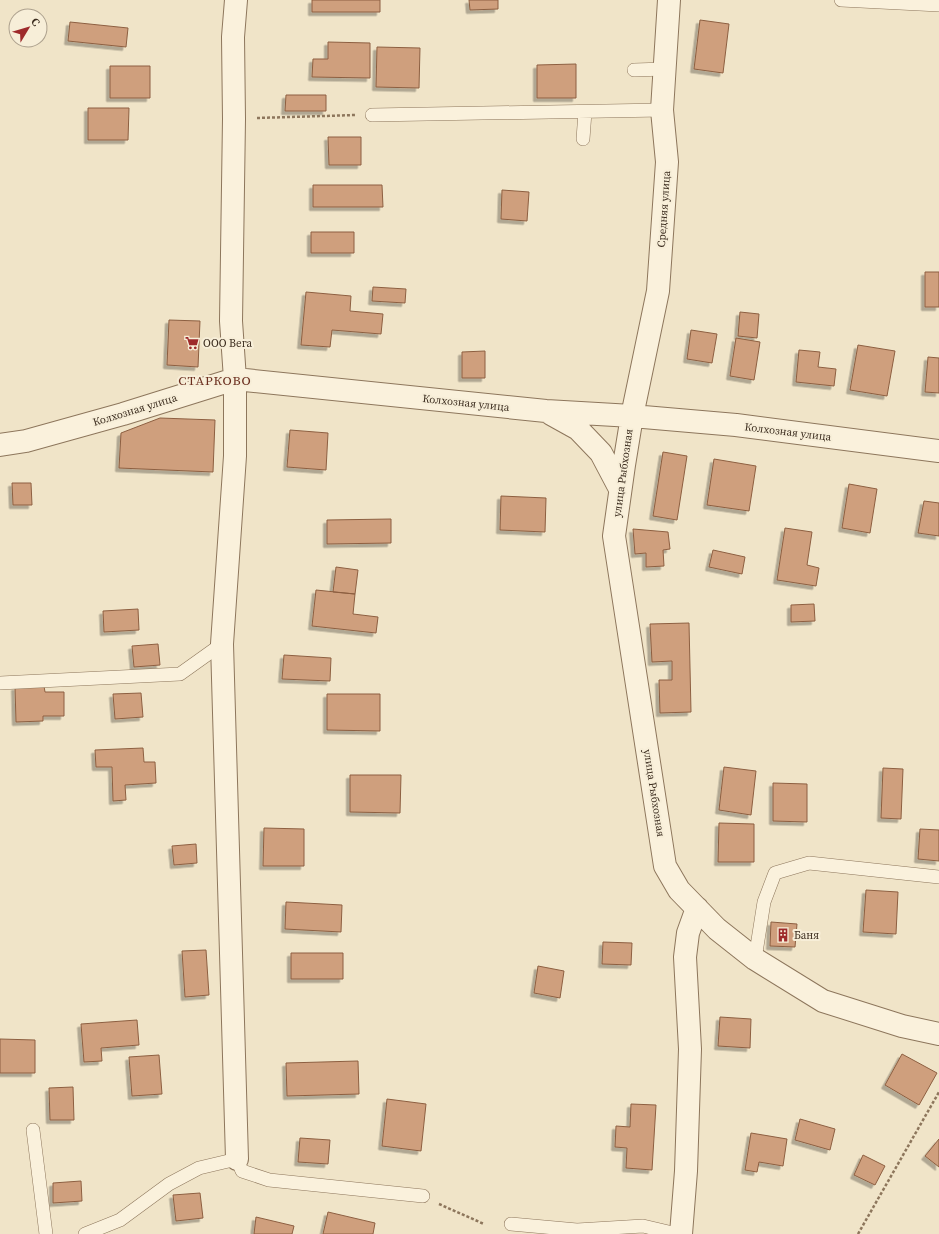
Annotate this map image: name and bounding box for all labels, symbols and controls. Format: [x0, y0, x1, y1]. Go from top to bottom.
north arrow [8, 8, 48, 48]
text: С [27, 15, 44, 30]
street label: Средняя улица [654, 170, 674, 248]
supermarket icon: ООО Вега [184, 335, 200, 351]
place label: ООО Вега [203, 336, 253, 351]
district label: СТАРКОВО [178, 372, 252, 389]
street label: Колхозная улица [91, 390, 179, 430]
street label: Колхозная улица [422, 391, 511, 415]
street label: Колхозная улица [744, 419, 833, 445]
street label: улица Рыбхозная [609, 428, 637, 518]
street label: улица Рыбхозная [640, 748, 668, 838]
building icon: Баня [775, 927, 791, 943]
place label: Баня [794, 928, 819, 943]

